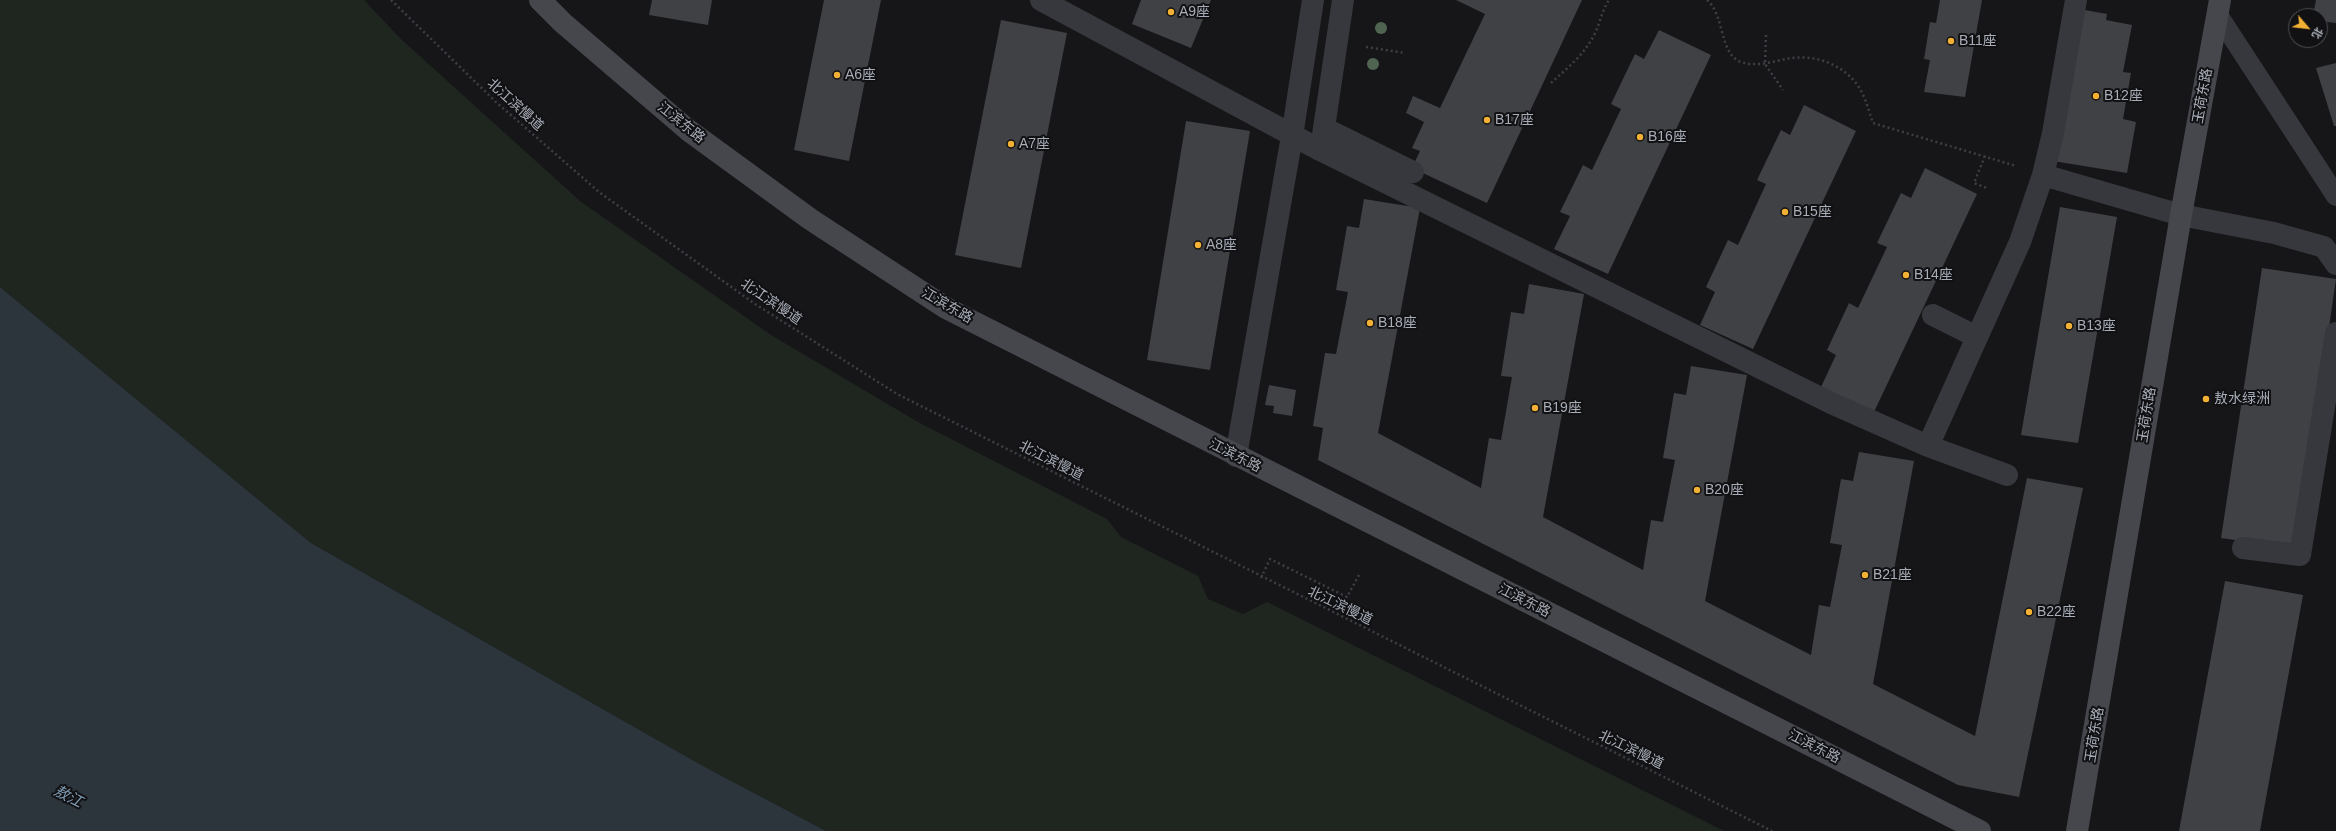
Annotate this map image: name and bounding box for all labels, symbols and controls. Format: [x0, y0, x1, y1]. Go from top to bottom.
place label: A9座 [1179, 4, 1210, 20]
marker: A9座 [1166, 7, 1176, 17]
north arrow [2288, 8, 2328, 48]
text: 北 [2310, 25, 2326, 41]
place label: B11座 [1959, 33, 1997, 49]
marker: B11座 [1946, 36, 1956, 46]
place label: A6座 [845, 67, 876, 83]
street label: 玉荷东路 [2190, 67, 2216, 125]
marker: A6座 [832, 70, 842, 80]
street label: 北江滨慢道 [483, 75, 547, 135]
place label: B12座 [2104, 88, 2143, 104]
marker: B12座 [2091, 91, 2101, 101]
street label: 江滨东路 [654, 99, 708, 147]
place label: B17座 [1495, 112, 1534, 128]
marker: B17座 [1482, 115, 1492, 125]
place label: B16座 [1648, 129, 1687, 145]
marker: B16座 [1635, 132, 1645, 142]
place label: A7座 [1019, 136, 1050, 152]
marker: A7座 [1006, 139, 1016, 149]
place label: B15座 [1793, 204, 1832, 220]
marker: B15座 [1780, 207, 1790, 217]
place label: A8座 [1206, 237, 1237, 253]
marker: A8座 [1193, 240, 1203, 250]
place label: B14座 [1914, 267, 1953, 283]
marker: B14座 [1901, 270, 1911, 280]
street label: 北江滨慢道 [737, 275, 805, 329]
street label: 江滨东路 [919, 285, 975, 327]
place label: B18座 [1378, 315, 1417, 331]
marker: B18座 [1365, 318, 1375, 328]
place label: B13座 [2077, 318, 2116, 334]
marker: B13座 [2064, 321, 2074, 331]
street label: 玉荷东路 [2134, 386, 2160, 444]
place label: 敖水绿洲 [2214, 391, 2270, 407]
marker: 敖水绿洲 [2201, 394, 2211, 404]
place label: B19座 [1543, 400, 1582, 416]
marker: B19座 [1530, 403, 1540, 413]
street label: 江滨东路 [1206, 436, 1264, 476]
street label: 北江滨慢道 [1016, 438, 1086, 484]
place label: B20座 [1705, 482, 1744, 498]
marker: B20座 [1692, 485, 1702, 495]
place label: B21座 [1873, 567, 1912, 583]
marker: B21座 [1860, 570, 1870, 580]
street label: 江滨东路 [1495, 581, 1553, 621]
street label: 北江滨慢道 [1305, 583, 1375, 629]
place label: B22座 [2037, 604, 2076, 620]
marker: B22座 [2024, 607, 2034, 617]
street label: 玉荷东路 [2082, 706, 2108, 764]
street label: 北江滨慢道 [1596, 727, 1666, 773]
street label: 江滨东路 [1785, 727, 1843, 767]
water label: 敖江 [51, 782, 85, 812]

